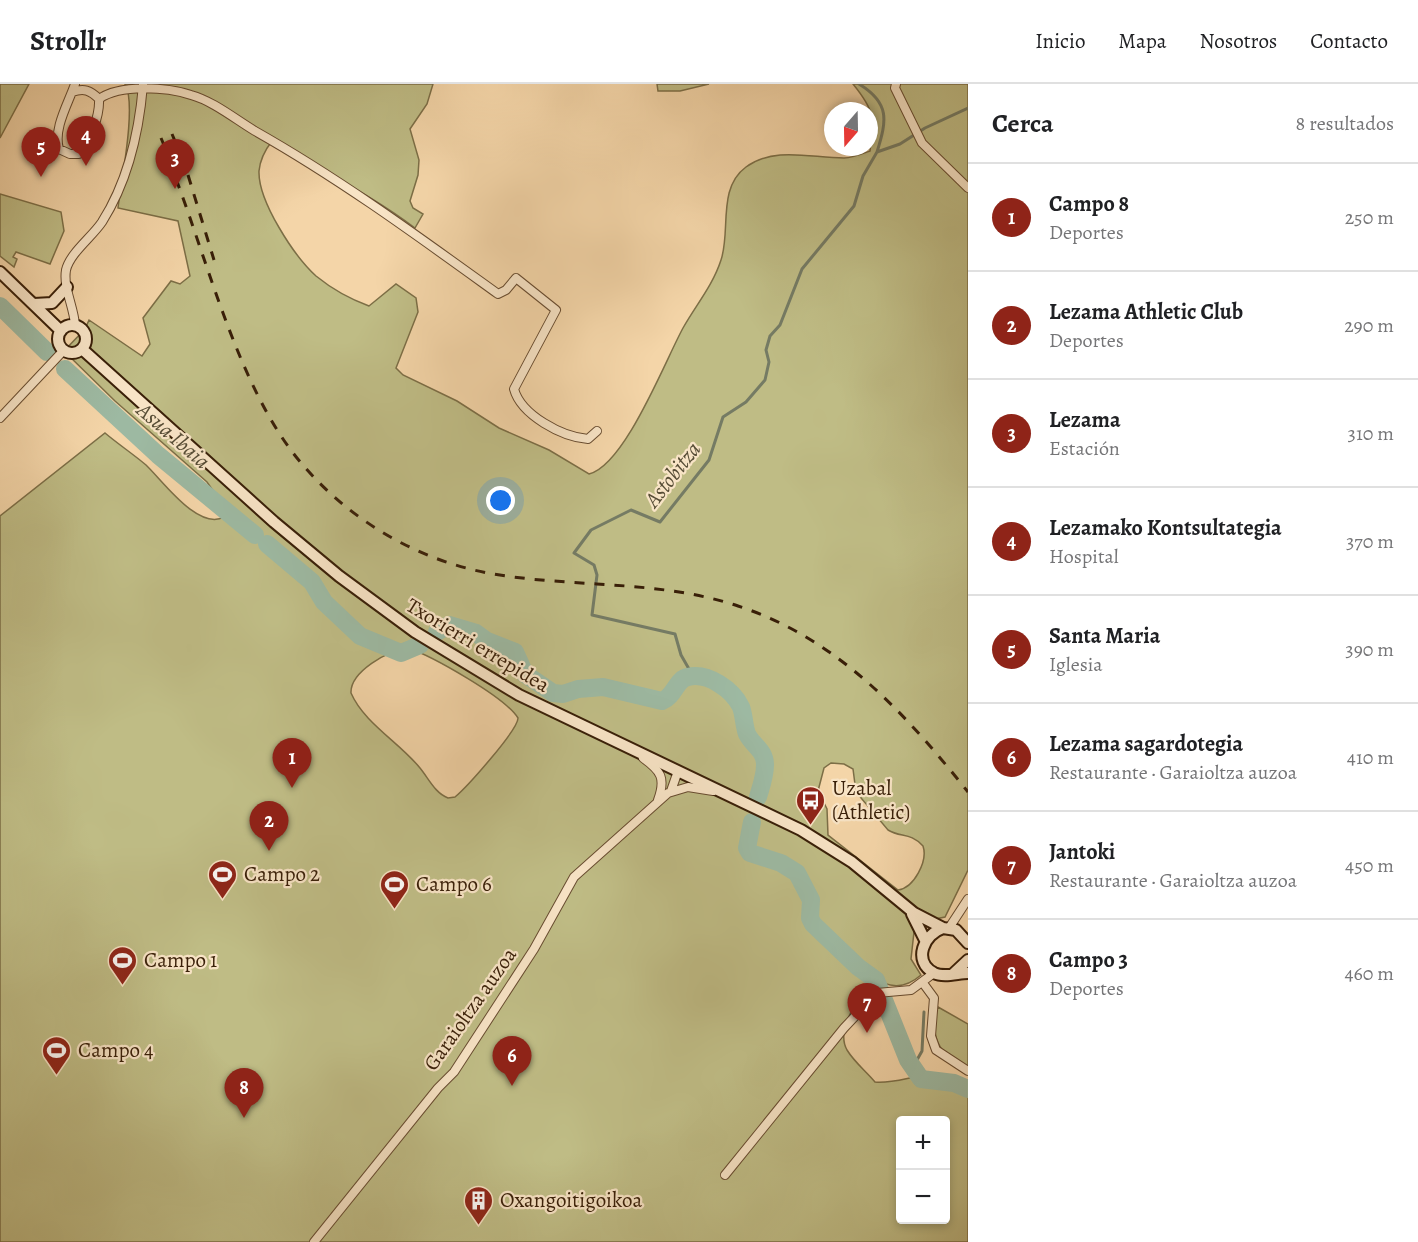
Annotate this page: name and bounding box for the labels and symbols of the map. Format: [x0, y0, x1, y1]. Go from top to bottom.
north arrow [824, 102, 878, 156]
pin: 4 [66, 116, 106, 166]
pin: 5 [22, 128, 60, 177]
pin: 3 [156, 140, 195, 189]
water label: Asua Ibaia [130, 395, 216, 476]
water label: Astobitza [637, 436, 708, 514]
your location [486, 486, 515, 515]
street label: Txorierri errepidea [401, 591, 555, 699]
pin: 1 [272, 738, 312, 788]
place label: Uzabal (Athletic) [832, 774, 910, 826]
bus stop icon: Uzabal (Athletic) [795, 784, 827, 826]
pin: 2 [250, 802, 288, 851]
sports icon: Campo 2 [207, 858, 239, 900]
place label: Campo 2 [244, 860, 320, 888]
sports icon: Campo 6 [379, 868, 411, 910]
place label: Campo 6 [416, 870, 492, 898]
street label: Garaioltza auzoa [417, 942, 523, 1076]
sports icon: Campo 1 [107, 944, 139, 986]
place label: Campo 1 [144, 946, 217, 974]
pin: 7 [848, 984, 886, 1033]
sports icon: Campo 4 [41, 1034, 73, 1076]
place label: Campo 4 [78, 1036, 154, 1064]
pin: 6 [492, 1036, 532, 1086]
pin: 8 [224, 1068, 264, 1118]
building icon: Oxangoitigoikoa [463, 1184, 495, 1226]
place label: Oxangoitigoikoa [500, 1186, 643, 1214]

